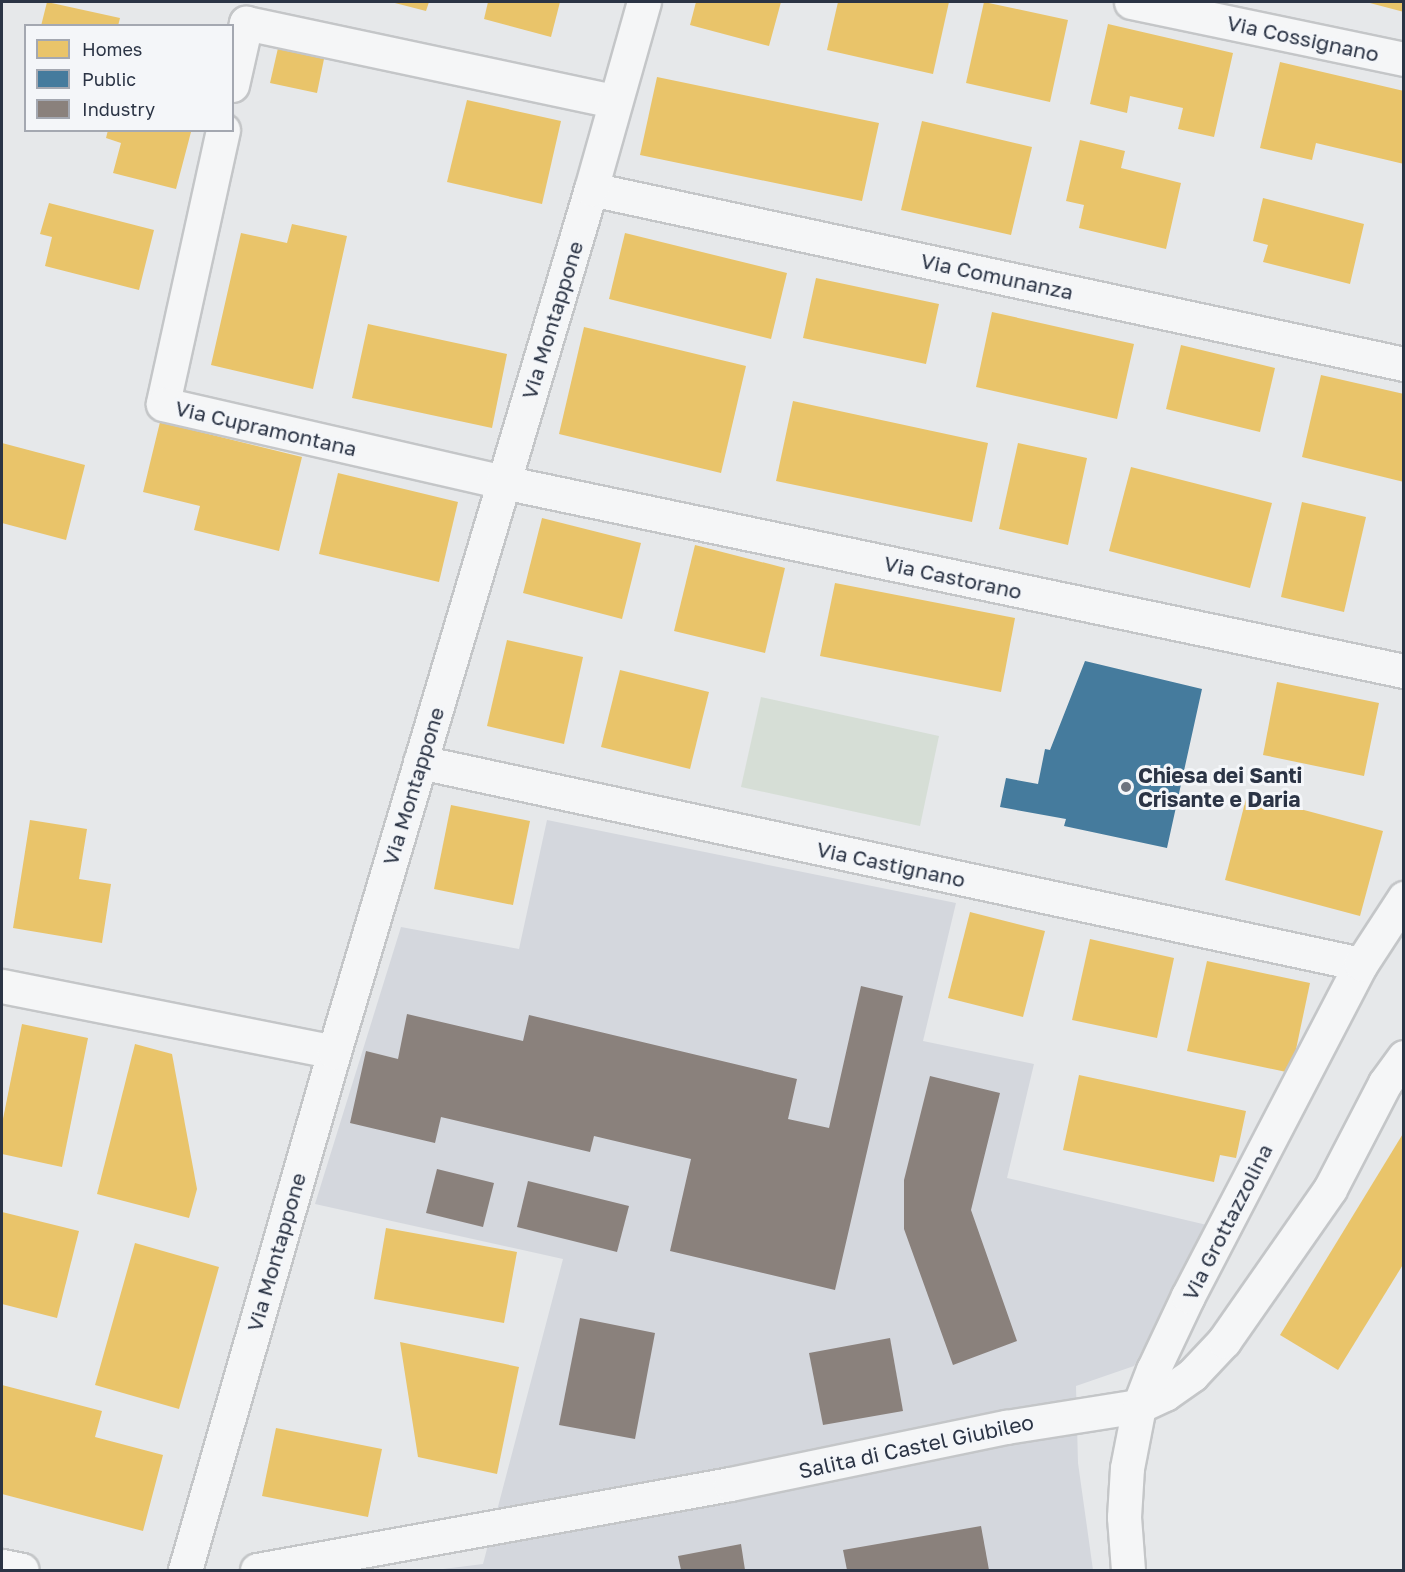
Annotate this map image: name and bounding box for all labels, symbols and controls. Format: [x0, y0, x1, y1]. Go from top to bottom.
street label: Via Cossignano [1225, 10, 1381, 66]
legend [24, 24, 234, 132]
text: Homes [82, 38, 142, 60]
text: Public [82, 68, 136, 90]
text: Industry [82, 98, 155, 120]
street label: Via Montappone [516, 238, 588, 402]
street label: Via Comunanza [918, 248, 1076, 304]
street label: Via Cupramontana [173, 395, 359, 461]
street label: Via Castorano [882, 550, 1024, 604]
street label: Via Montappone [377, 704, 449, 868]
place label: Chiesa dei Santi Crisante e Daria [1138, 762, 1302, 812]
marker: Chiesa dei Santi Crisante e Daria [1119, 780, 1133, 794]
street label: Via Castignano [814, 836, 968, 892]
street label: Via Grottazzolina [1177, 1140, 1277, 1304]
street label: Via Montappone [241, 1170, 311, 1334]
street label: Salita di Castel Giubileo [796, 1409, 1036, 1483]

